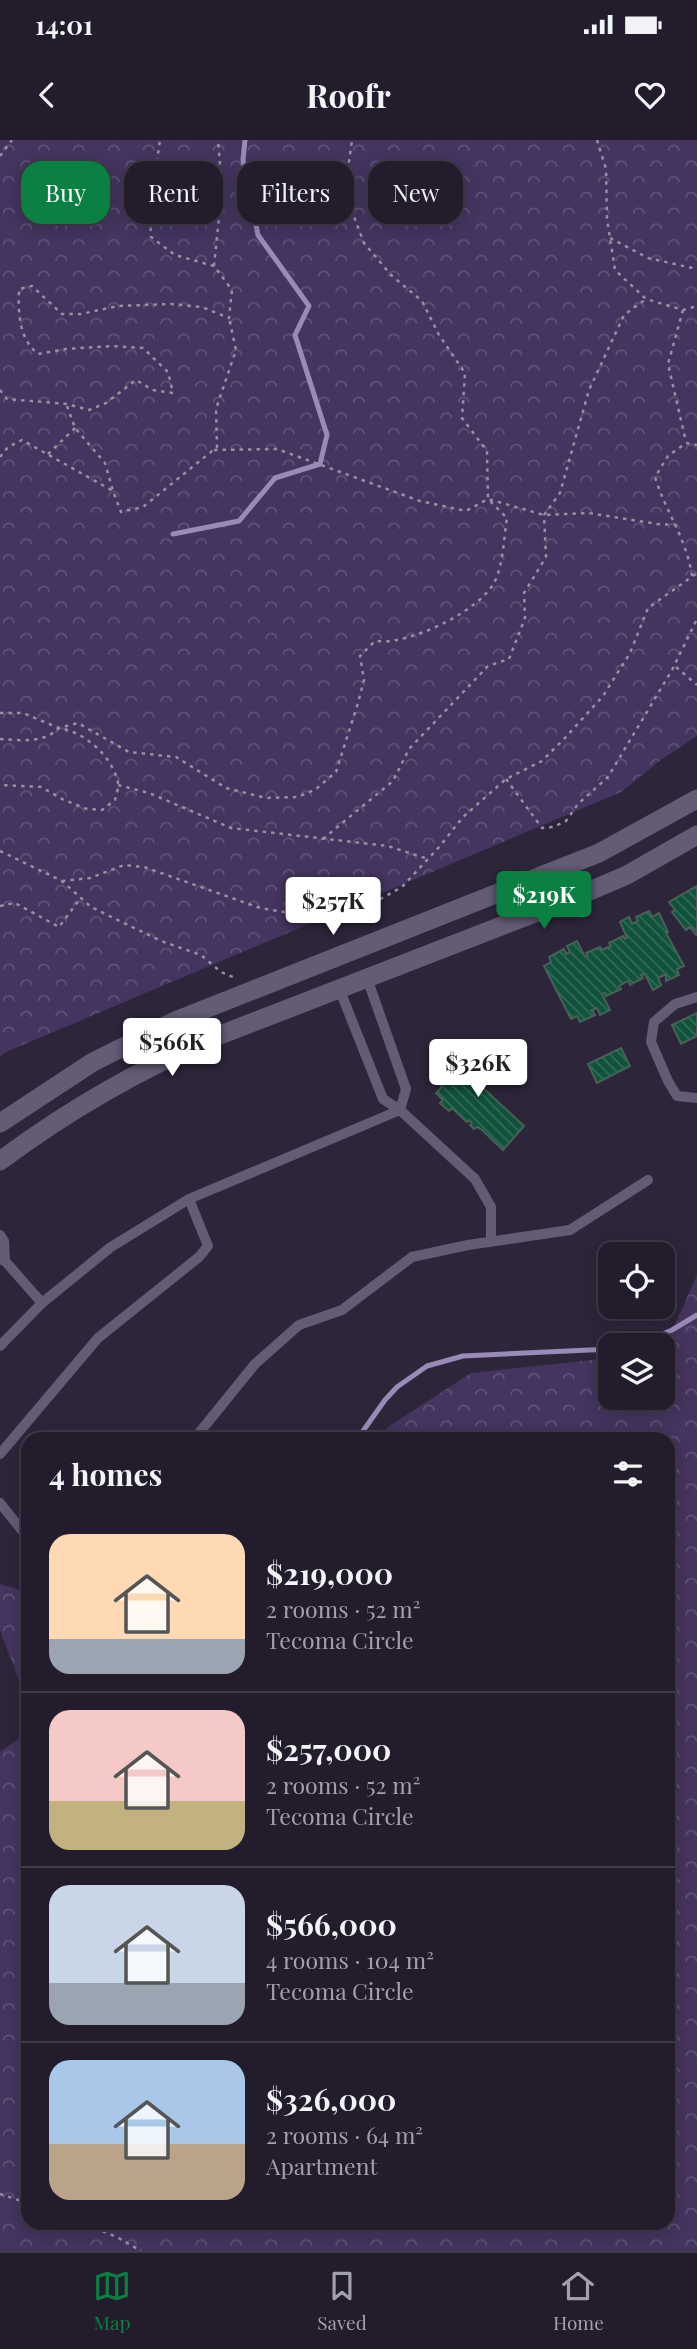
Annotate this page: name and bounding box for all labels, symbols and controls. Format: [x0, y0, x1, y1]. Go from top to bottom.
text: 14:01 [35, 7, 93, 42]
text: Roofr [306, 73, 391, 116]
icon: back [28, 76, 66, 114]
icon: heart [631, 76, 669, 114]
chip: Buy [21, 161, 110, 224]
chip: Rent [124, 161, 223, 224]
chip: Filters [237, 161, 354, 224]
chip: New [368, 161, 463, 224]
pin: $219K [495, 872, 593, 931]
pin: $257K [284, 878, 382, 937]
text: $219K [512, 878, 576, 909]
text: $257K [302, 884, 364, 915]
pin: $566K [123, 1018, 221, 1078]
text: $566K [139, 1025, 205, 1056]
pin: $326K [429, 1040, 527, 1099]
text: $326K [445, 1046, 511, 1077]
map controls [598, 1242, 675, 1410]
button: locate [598, 1242, 675, 1319]
button: layers [598, 1333, 675, 1410]
text: 4 homes [49, 1454, 162, 1494]
icon: filters [609, 1455, 647, 1493]
text: $219,000 [266, 1553, 393, 1593]
icon: home [105, 1562, 189, 1646]
text: 2 rooms · 52 m² [266, 1593, 420, 1624]
text: Tecoma Circle [266, 1624, 414, 1655]
text: $257,000 [266, 1729, 391, 1769]
icon: home [105, 1738, 189, 1822]
text: 2 rooms · 52 m² [266, 1769, 420, 1800]
text: Tecoma Circle [266, 1800, 414, 1831]
text: $566,000 [266, 1904, 397, 1944]
icon: home [105, 1913, 189, 1997]
text: 4 rooms · 104 m² [266, 1944, 434, 1975]
text: Tecoma Circle [266, 1975, 414, 2006]
text: $326,000 [266, 2079, 396, 2119]
icon: home [105, 2088, 189, 2172]
text: 2 rooms · 64 m² [266, 2119, 423, 2150]
text: Apartment [266, 2150, 378, 2181]
tab: Map [93, 2267, 131, 2335]
tab: Saved [317, 2267, 367, 2335]
tab: Home [553, 2267, 604, 2335]

